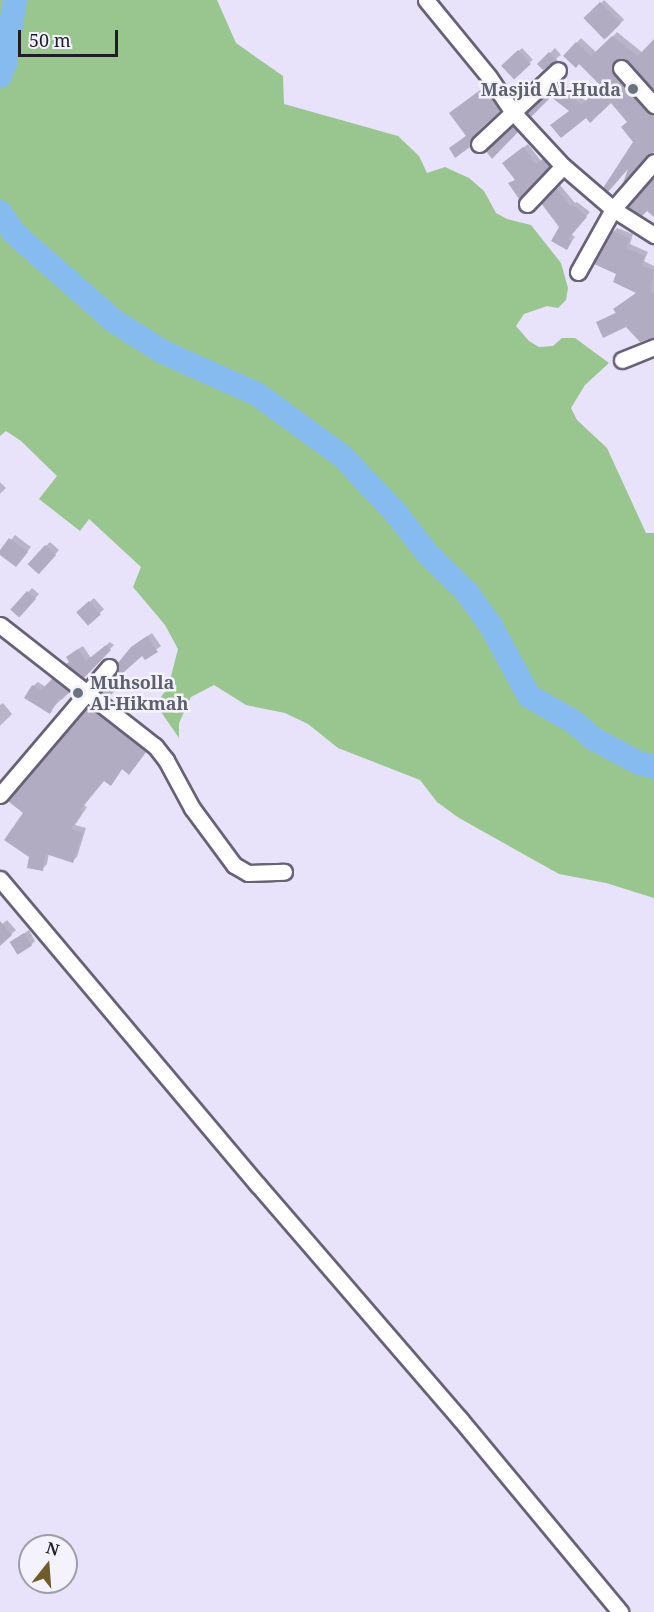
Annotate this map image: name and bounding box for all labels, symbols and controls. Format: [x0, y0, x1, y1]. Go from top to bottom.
scale bar [21, 18, 122, 56]
text: 50 m [29, 28, 71, 52]
place label: Masjid Al-Huda [481, 78, 621, 100]
marker: Masjid Al-Huda [626, 82, 640, 96]
place label: Muhsolla Al-Hikmah [90, 672, 189, 714]
marker: Muhsolla Al-Hikmah [71, 686, 85, 700]
north arrow [18, 1534, 78, 1594]
text: N [43, 1536, 62, 1561]

